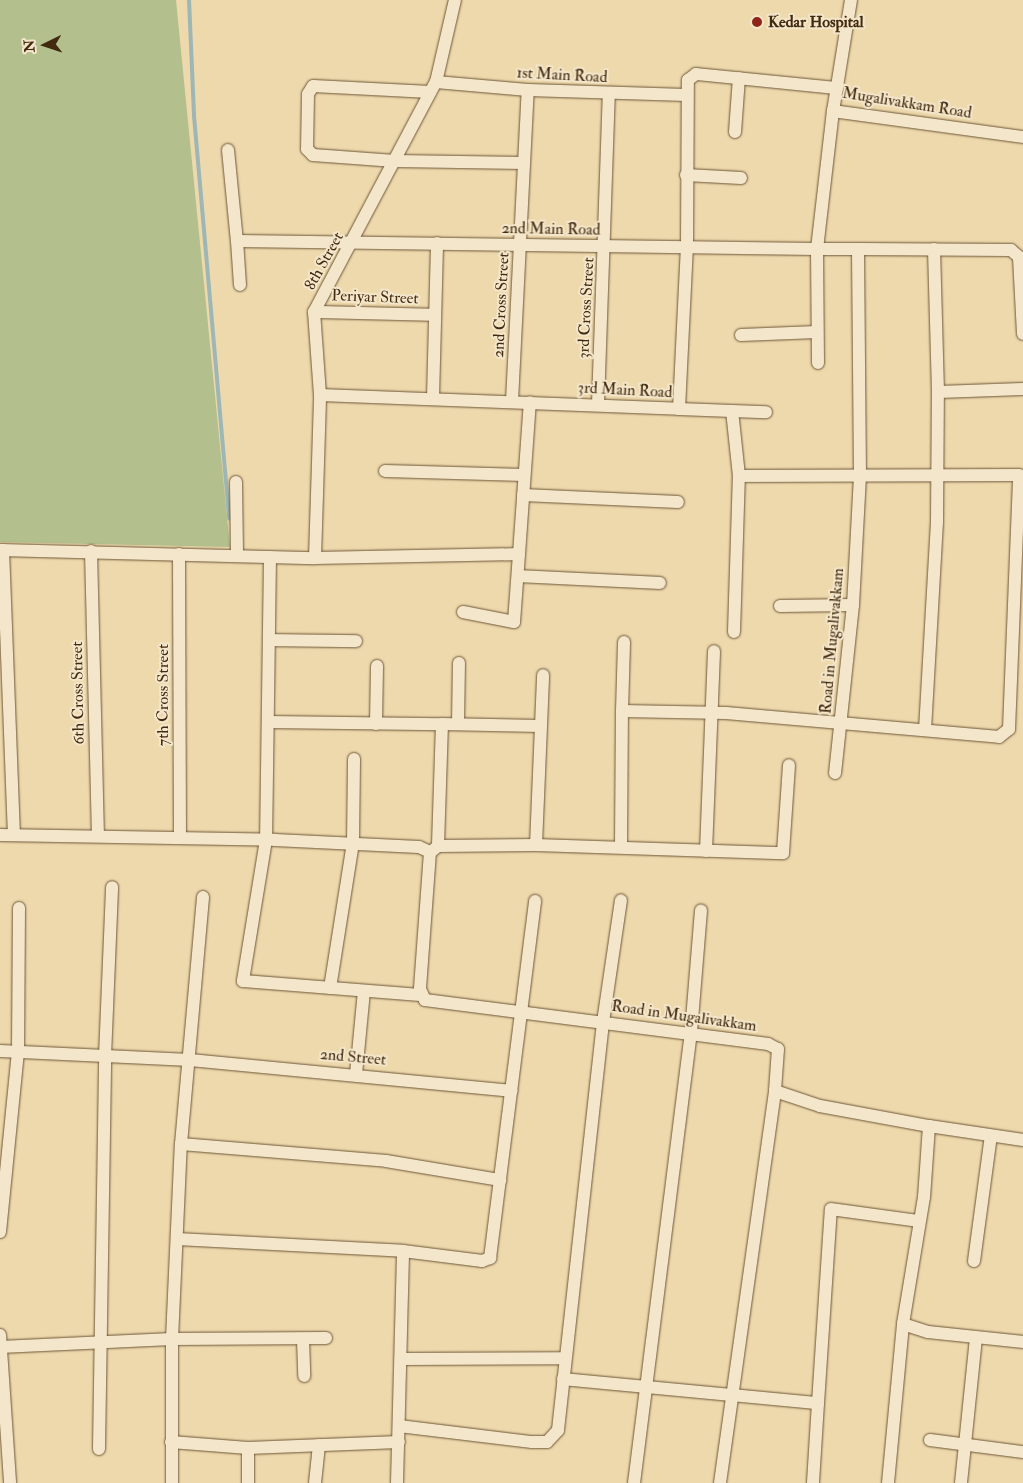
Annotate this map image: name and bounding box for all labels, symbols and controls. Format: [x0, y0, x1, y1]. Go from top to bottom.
place label: Kedar Hospital [768, 12, 864, 32]
marker: Kedar Hospital [750, 15, 764, 29]
north arrow [20, 20, 70, 70]
text: N [21, 39, 38, 53]
street label: 1st Main Road [516, 63, 608, 87]
street label: Mugalivakkam Road [841, 83, 973, 123]
street label: 2nd Main Road [501, 219, 601, 239]
street label: 8th Street [300, 229, 348, 293]
street label: 2nd Cross Street [489, 252, 513, 358]
street label: 3rd Cross Street [574, 257, 598, 359]
street label: Periyar Street [331, 286, 419, 308]
street label: 3rd Main Road [577, 378, 673, 402]
street label: Road in Mugalivakkam [816, 567, 848, 715]
street label: 6th Cross Street [68, 641, 88, 745]
street label: 7th Cross Street [153, 644, 173, 746]
street label: Road in Mugalivakkam [610, 996, 758, 1036]
street label: 2nd Street [319, 1045, 387, 1069]

